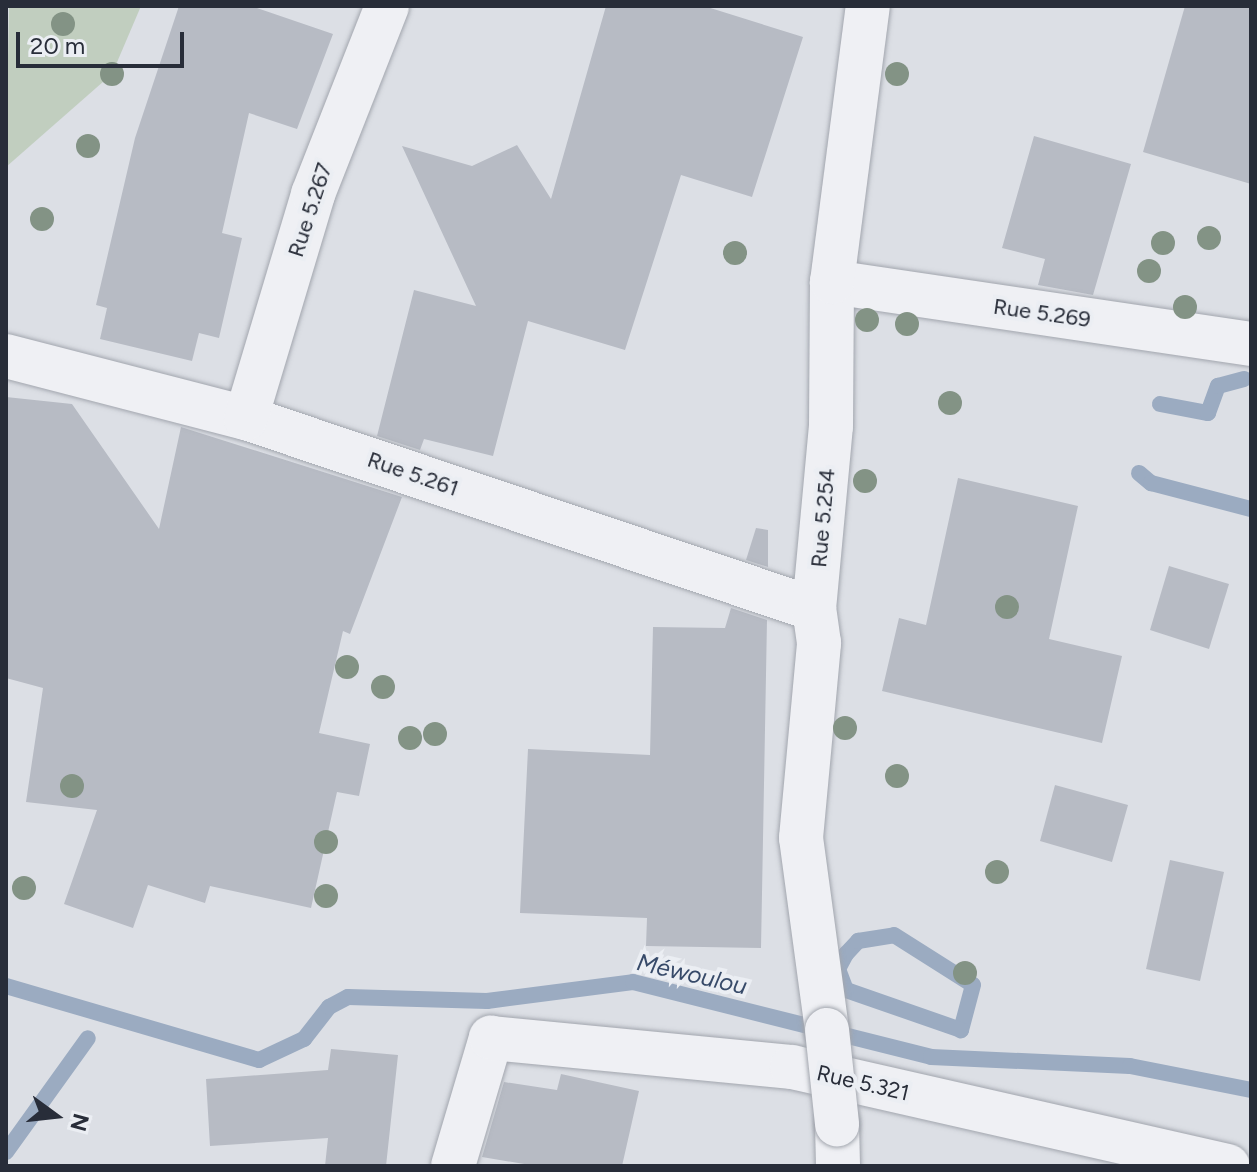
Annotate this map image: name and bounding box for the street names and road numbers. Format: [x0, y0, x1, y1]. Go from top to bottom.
street label: Rue 5.267 [282, 160, 338, 260]
street label: Rue 5.269 [992, 293, 1092, 333]
street label: Rue 5.261 [364, 446, 462, 502]
street label: Rue 5.254 [806, 467, 840, 569]
street label: Rue 5.321 [814, 1060, 912, 1106]

